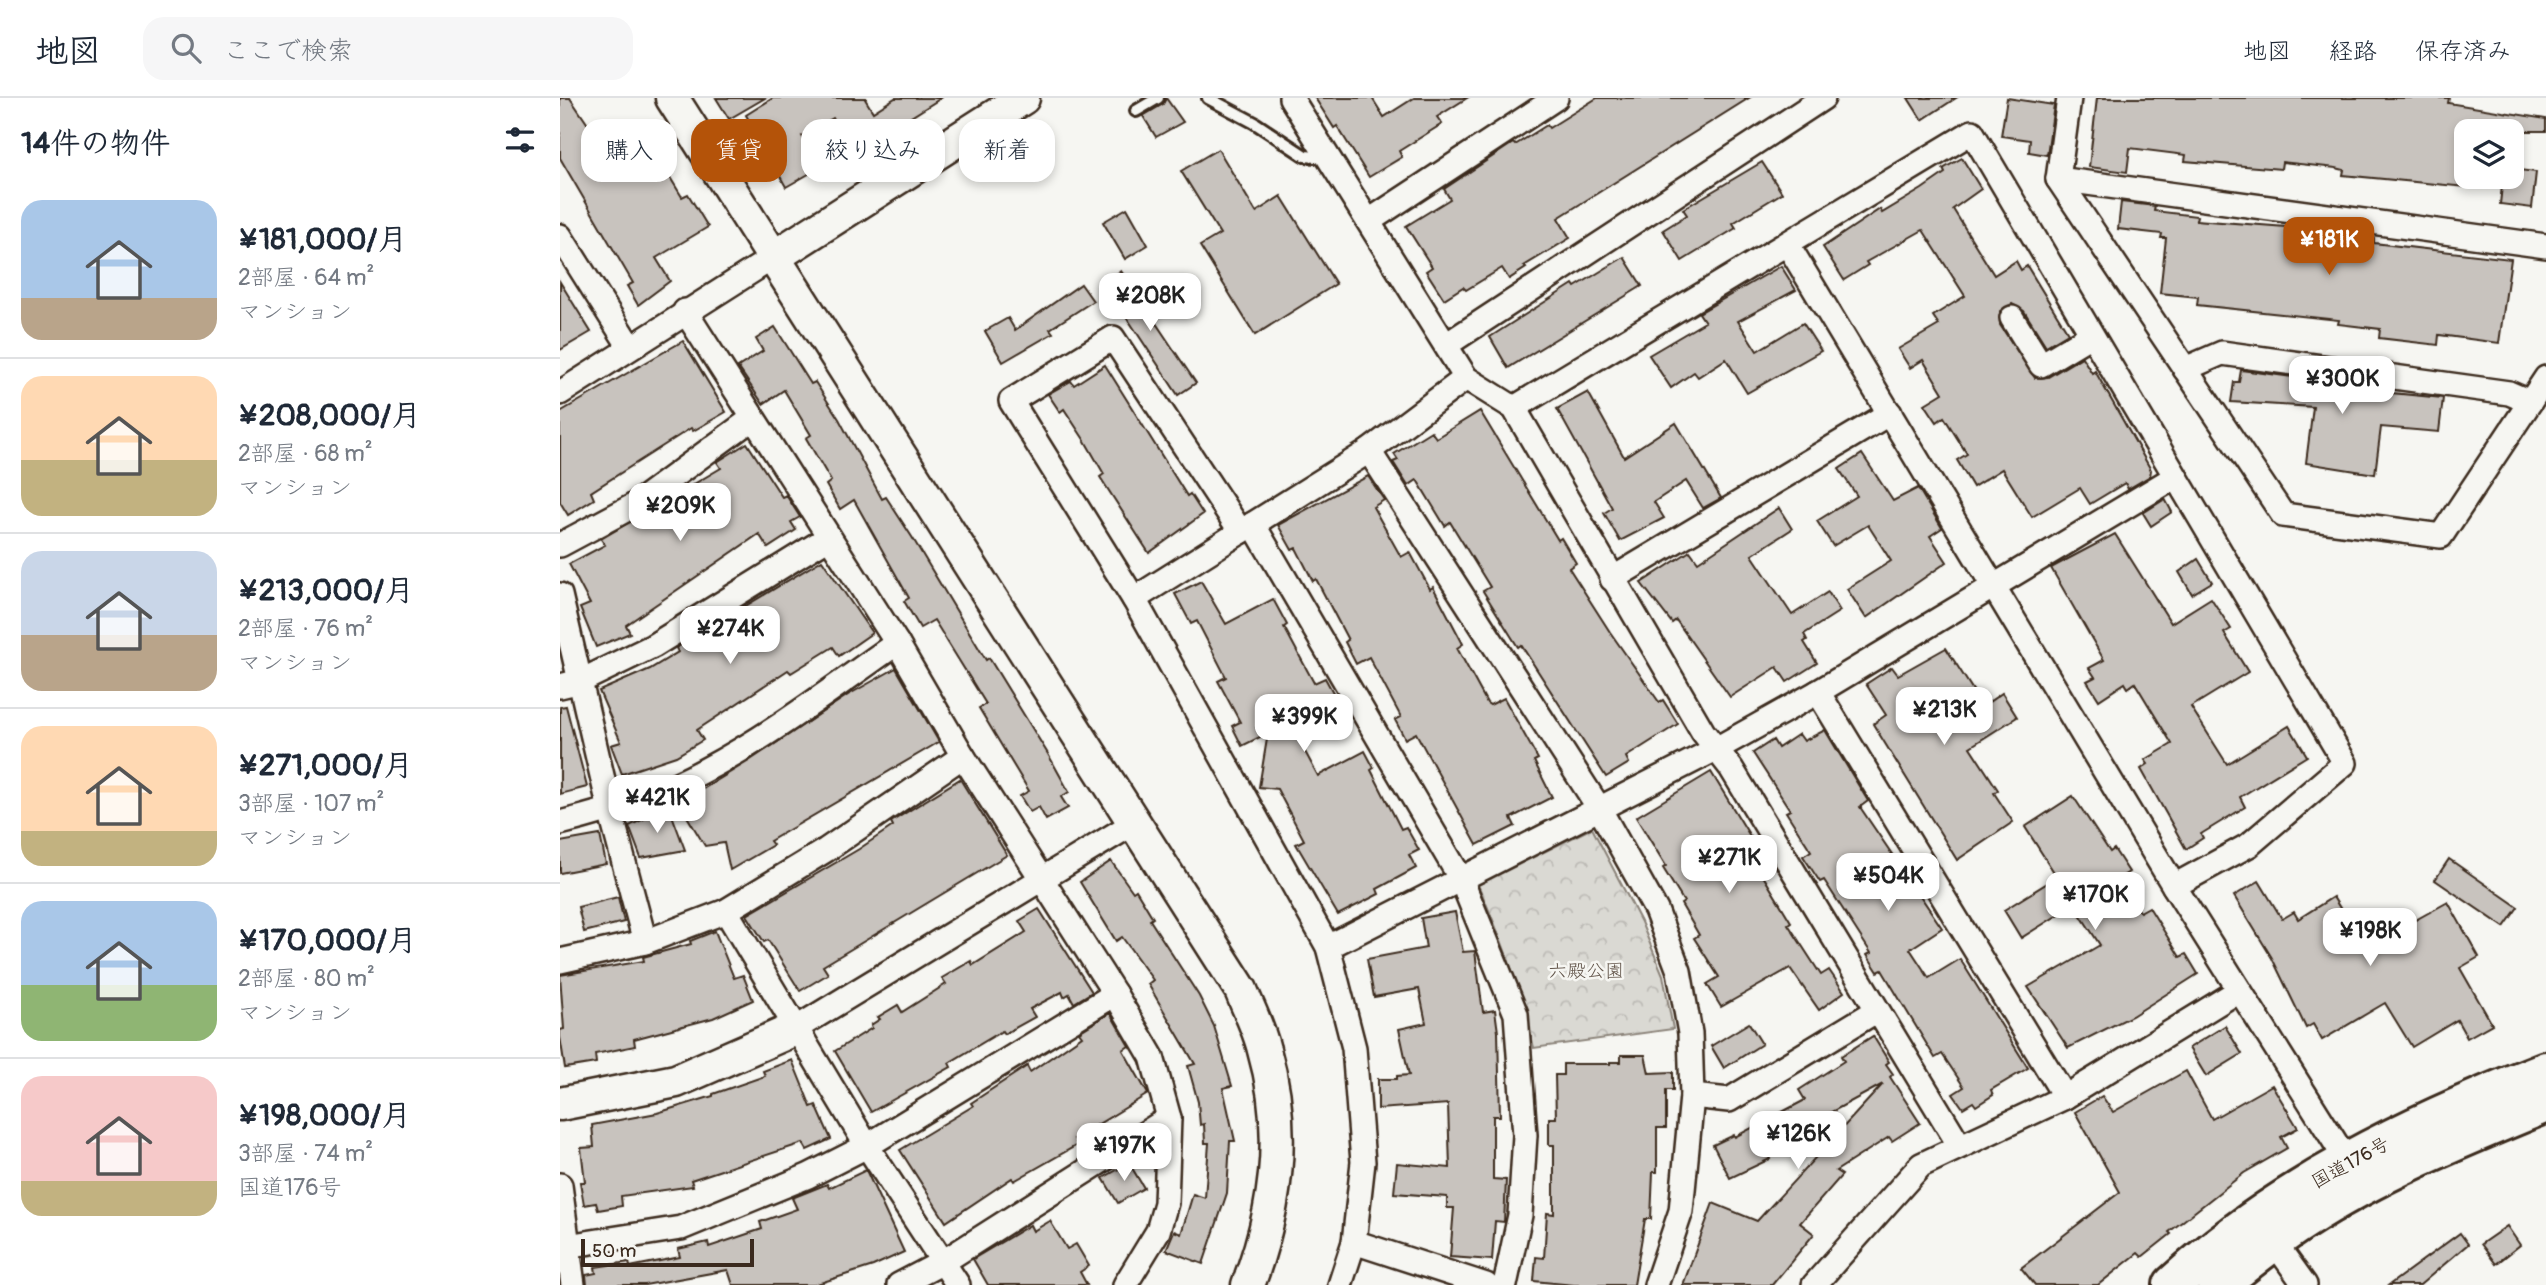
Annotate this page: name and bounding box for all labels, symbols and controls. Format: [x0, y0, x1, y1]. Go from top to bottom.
search box [143, 17, 633, 80]
icon: search [167, 29, 205, 67]
text: 地図 [35, 31, 101, 72]
text: ここで検索 [223, 35, 353, 67]
text: 地図 [2243, 37, 2291, 66]
text: 経路 [2329, 37, 2377, 66]
text: 保存済み [2415, 37, 2511, 66]
chip: 購入 [581, 119, 677, 182]
chip: 賃貸 [691, 119, 787, 182]
chip: 絞り込み [801, 119, 945, 182]
chip: 新着 [959, 119, 1055, 182]
map controls [2454, 119, 2524, 189]
button: layers [2454, 119, 2524, 189]
icon: filters [501, 121, 539, 159]
text: 14件の物件 [21, 125, 170, 162]
pin: ¥181K [2280, 218, 2378, 277]
text: ¥181,000/月 [238, 221, 407, 258]
text: ¥181K [2299, 225, 2359, 254]
icon: home [77, 228, 161, 312]
text: 2部屋 · 64 m² [238, 263, 374, 292]
pin: ¥208K [1101, 274, 1199, 333]
text: ¥208K [1115, 281, 1185, 310]
text: マンション [238, 297, 352, 326]
pin: ¥300K [2293, 356, 2391, 416]
text: ¥300K [2305, 364, 2379, 393]
text: ¥208,000/月 [238, 397, 421, 434]
icon: home [77, 404, 161, 488]
text: 2部屋 · 68 m² [238, 439, 373, 468]
text: マンション [238, 473, 352, 502]
pin: ¥209K [631, 484, 729, 543]
text: ¥209K [645, 491, 715, 520]
text: ¥213,000/月 [238, 572, 414, 609]
icon: home [77, 579, 161, 663]
pin: ¥274K [681, 606, 779, 666]
text: 2部屋 · 76 m² [238, 614, 373, 643]
text: ¥274K [696, 614, 764, 643]
text: マンション [238, 648, 352, 677]
pin: ¥213K [1895, 688, 1993, 747]
pin: ¥399K [1255, 694, 1353, 754]
text: ¥213K [1912, 695, 1976, 724]
text: ¥399K [1271, 702, 1337, 731]
text: ¥271,000/月 [238, 747, 413, 784]
icon: home [77, 754, 161, 838]
pin: ¥421K [608, 776, 706, 835]
text: ¥421K [624, 783, 690, 812]
text: 3部屋 · 107 m² [238, 789, 384, 818]
text: マンション [238, 823, 352, 852]
pin: ¥271K [1680, 836, 1778, 895]
text: ¥271K [1697, 843, 1761, 872]
pin: ¥504K [1839, 854, 1937, 913]
text: ¥504K [1852, 861, 1924, 890]
pin: ¥170K [2046, 872, 2144, 932]
text: ¥170K [2062, 880, 2128, 909]
pin: ¥198K [2321, 908, 2419, 968]
text: ¥198K [2339, 916, 2401, 945]
text: ¥170,000/月 [238, 922, 417, 959]
icon: home [77, 929, 161, 1013]
park label: 六殿公園 [1548, 959, 1624, 983]
text: 2部屋 · 80 m² [238, 964, 375, 993]
text: マンション [238, 998, 352, 1027]
text: ¥198,000/月 [238, 1097, 411, 1134]
icon: home [77, 1104, 161, 1188]
pin: ¥126K [1749, 1112, 1847, 1171]
text: ¥126K [1765, 1119, 1831, 1148]
pin: ¥197K [1075, 1124, 1173, 1183]
text: ¥197K [1093, 1131, 1155, 1160]
street label: 国道176号 [2307, 1132, 2394, 1194]
text: 3部屋 · 74 m² [238, 1139, 373, 1168]
text: 国道176号 [238, 1173, 342, 1202]
scale bar [581, 1236, 754, 1268]
text: 50 m [592, 1239, 636, 1263]

